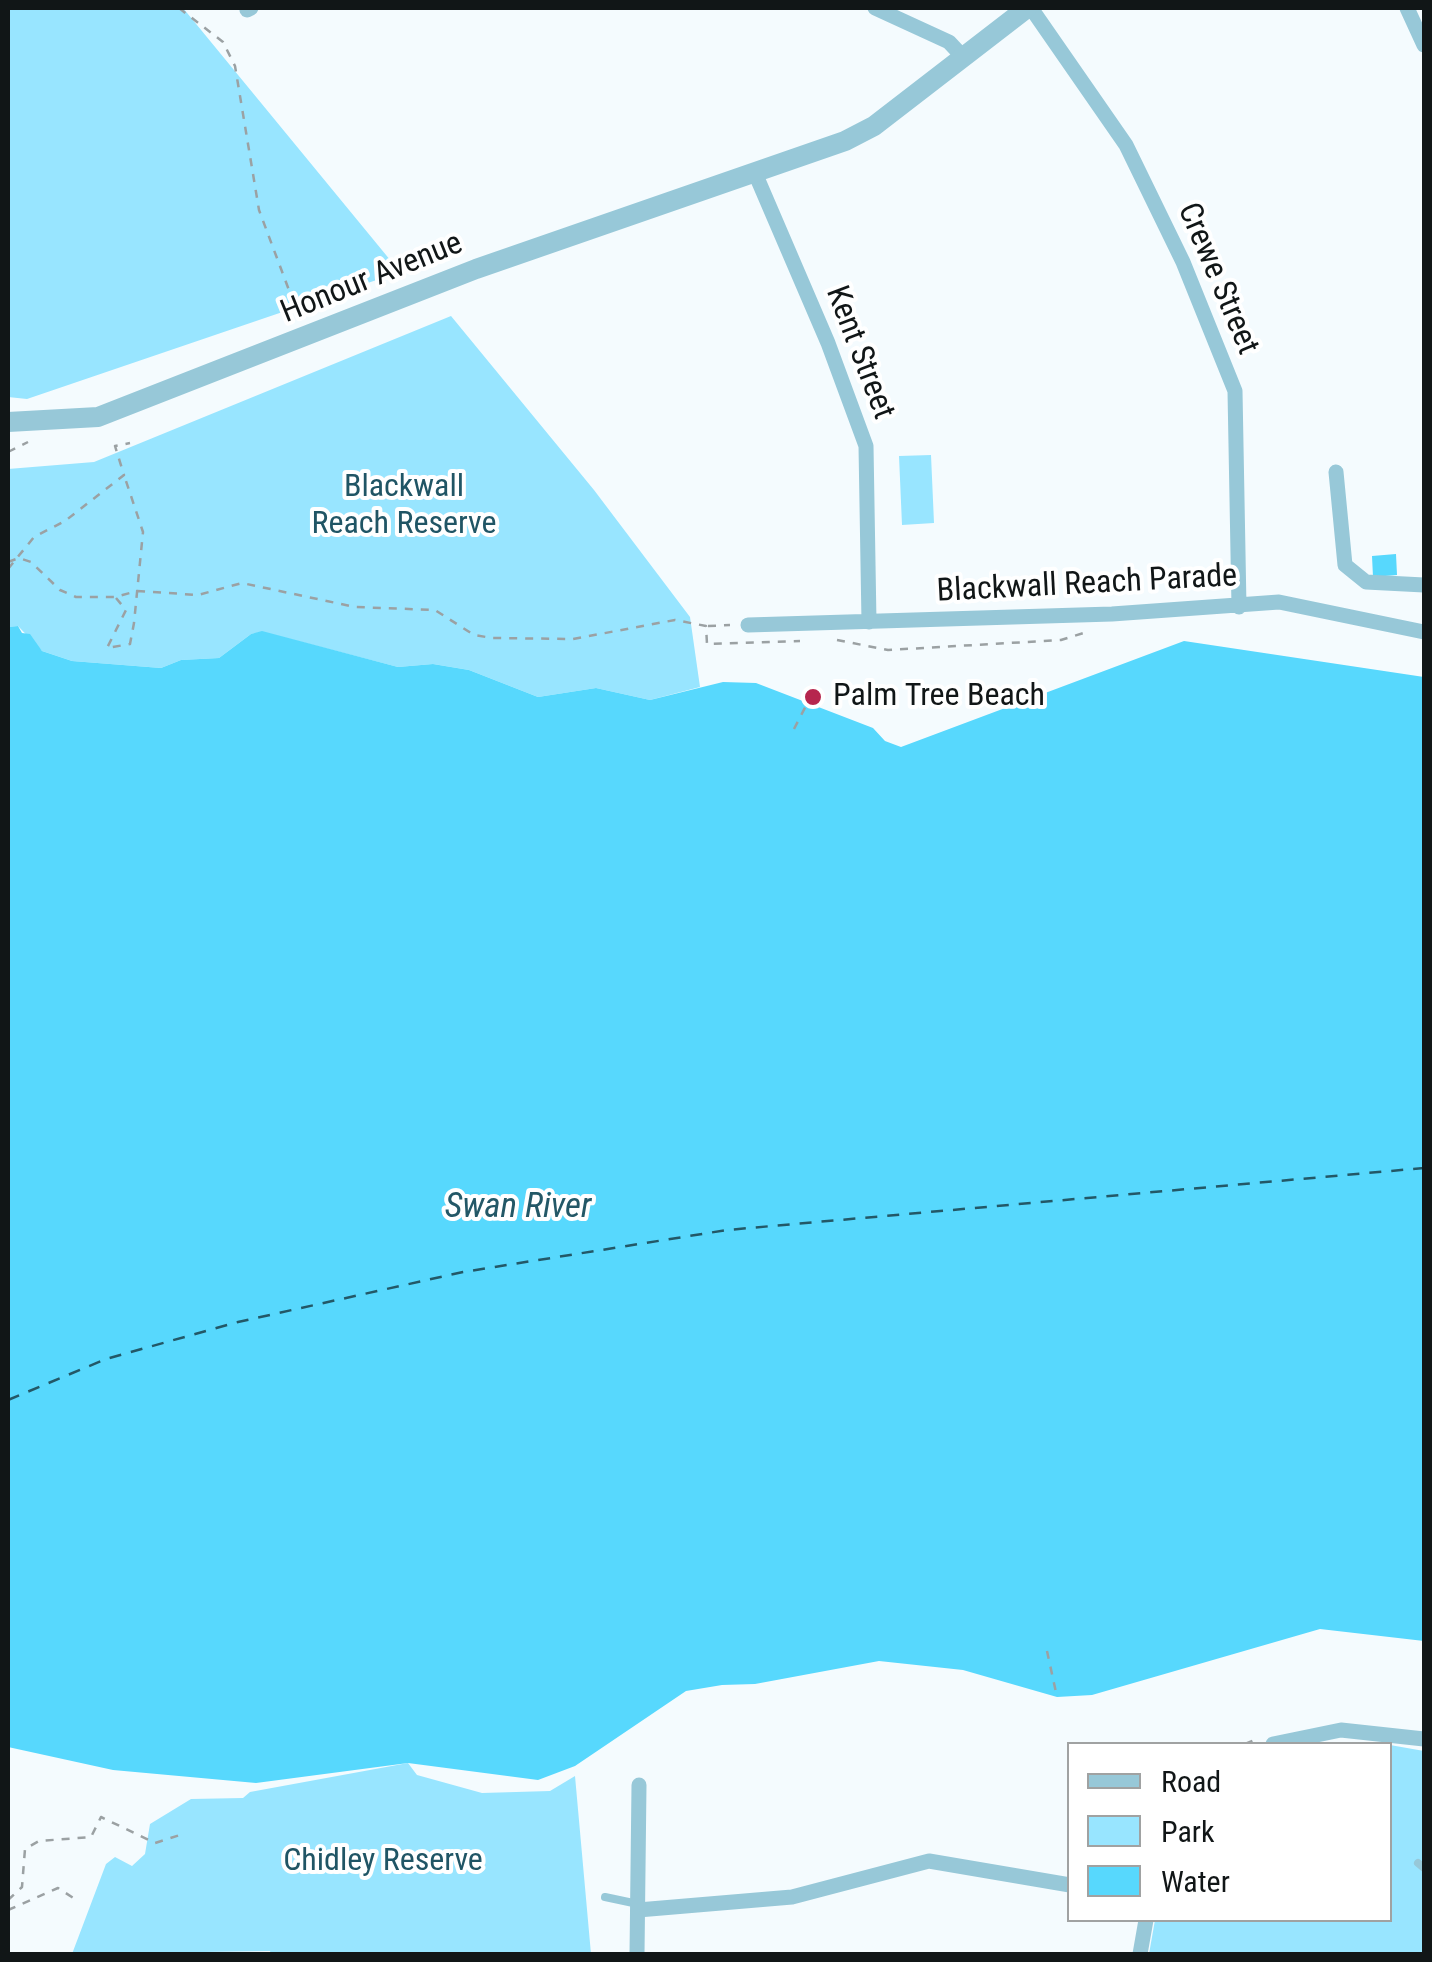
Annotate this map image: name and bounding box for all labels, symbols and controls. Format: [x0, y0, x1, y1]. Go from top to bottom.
street label: Crewe Street [1168, 198, 1266, 360]
street label: Honour Avenue [276, 225, 468, 333]
street label: Kent Street [816, 281, 902, 425]
park label: Blackwall Reach Reserve [312, 469, 496, 544]
street label: Blackwall Reach Parade [936, 558, 1238, 612]
place label: Palm Tree Beach [833, 678, 1045, 716]
marker: Palm Tree Beach [802, 686, 824, 708]
water label: Swan River [445, 1187, 591, 1229]
legend [1067, 1742, 1392, 1922]
text: Road [1161, 1764, 1221, 1799]
text: Park [1161, 1814, 1215, 1849]
park label: Chidley Reserve [283, 1843, 483, 1881]
text: Water [1161, 1864, 1230, 1899]

